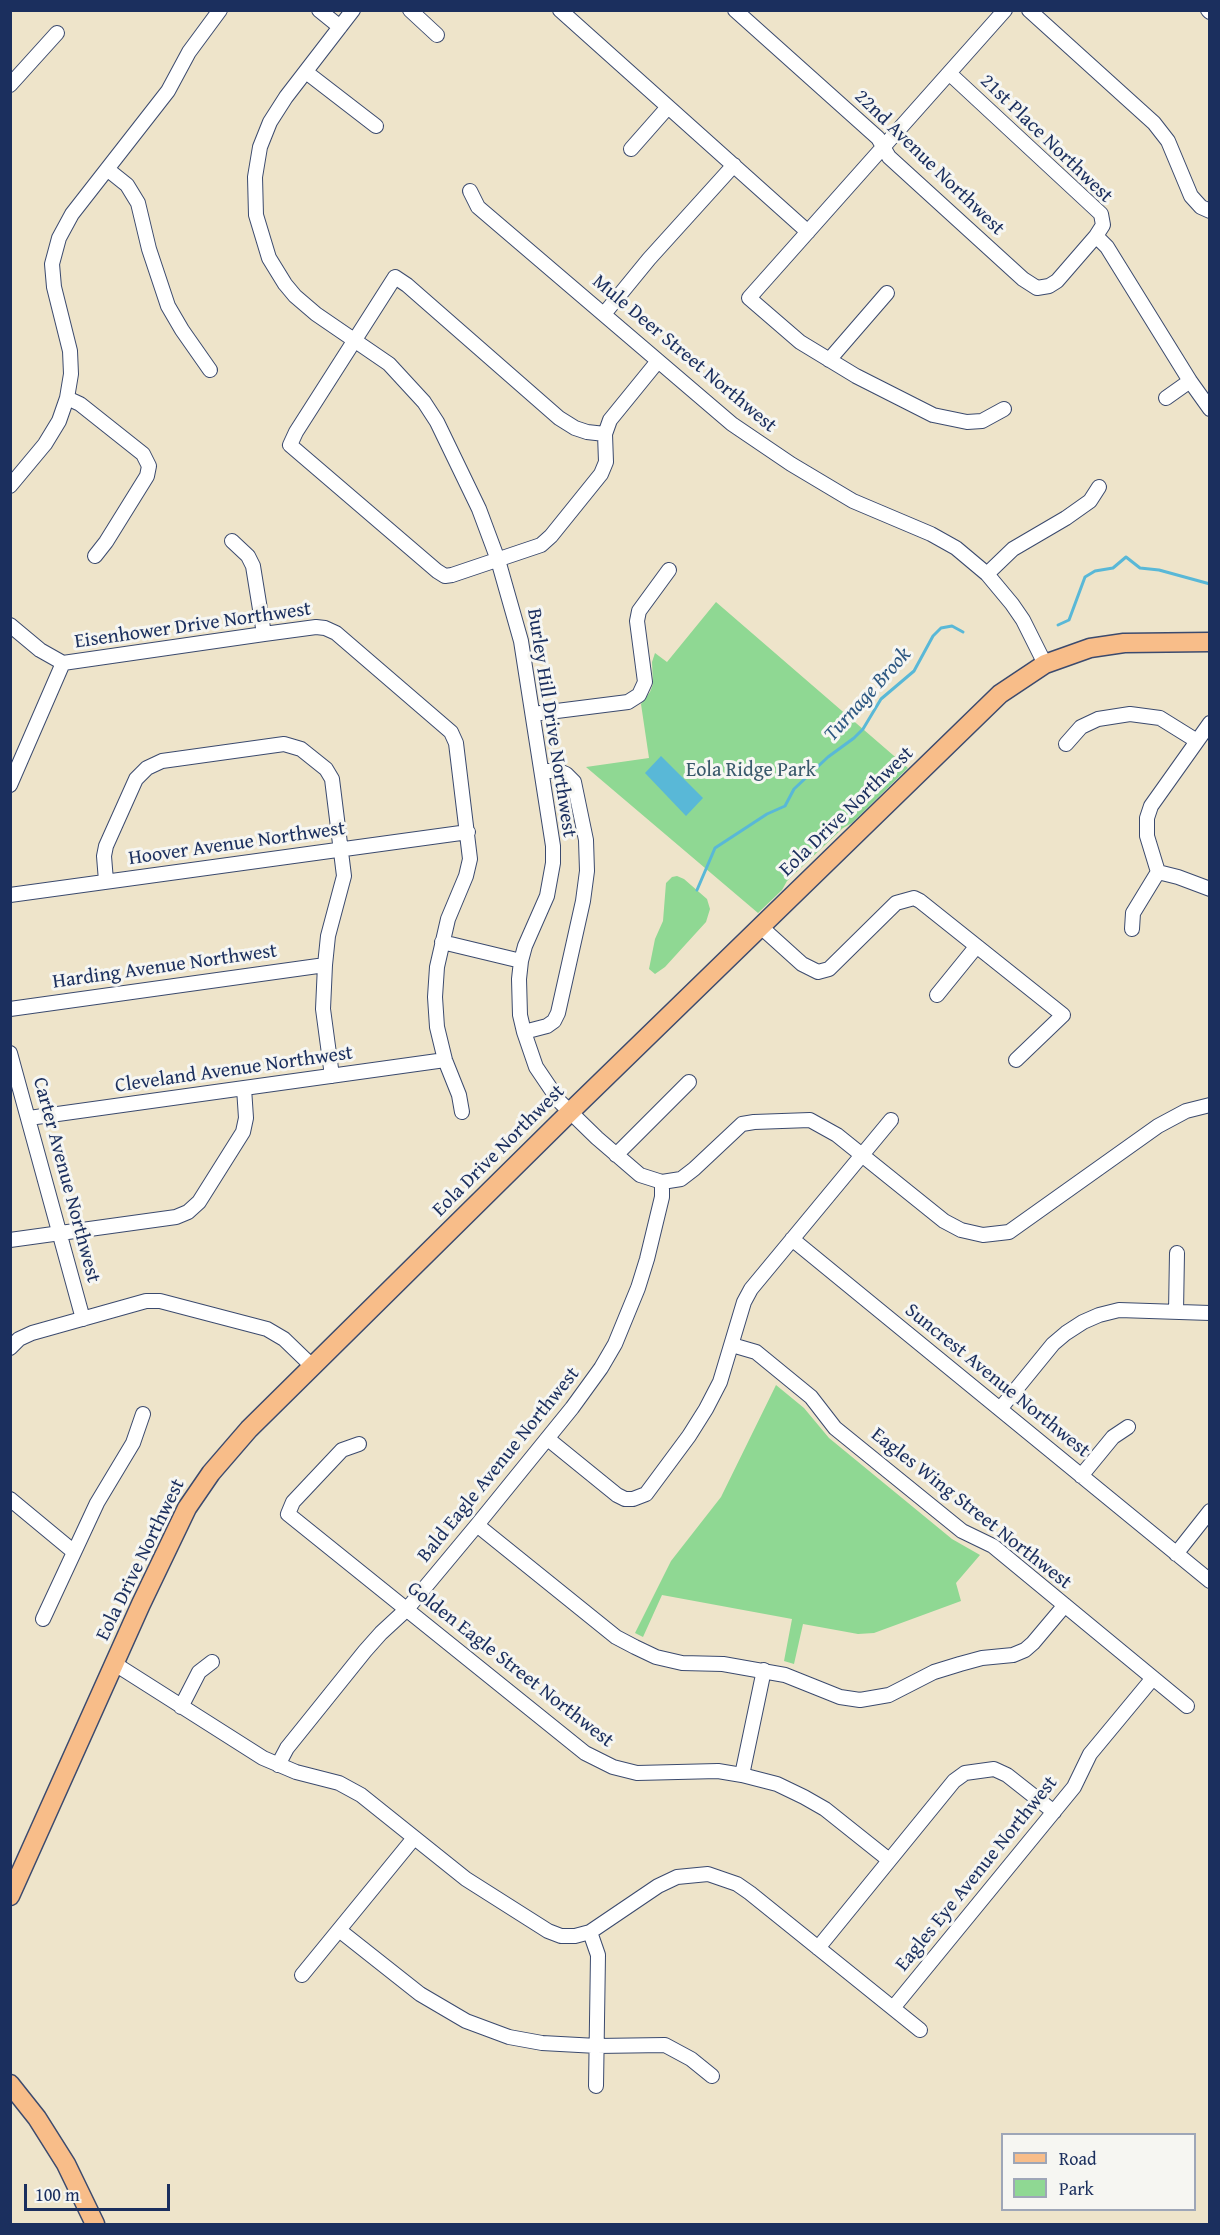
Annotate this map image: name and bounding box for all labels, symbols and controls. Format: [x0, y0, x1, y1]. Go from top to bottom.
street label: 21st Place Northwest [975, 70, 1117, 208]
street label: 22nd Avenue Northwest [849, 85, 1009, 241]
street label: Mule Deer Street Northwest [587, 270, 781, 438]
street label: Eisenhower Drive Northwest [73, 598, 313, 654]
street label: Burley Hill Drive Northwest [521, 607, 581, 839]
water label: Turnage Brook [819, 643, 917, 747]
street label: Eola Drive Northwest [775, 742, 919, 882]
park label: Eola Ridge Park [686, 759, 816, 783]
street label: Hoover Avenue Northwest [127, 817, 347, 871]
street label: Harding Avenue Northwest [51, 939, 279, 995]
street label: Cleveland Avenue Northwest [114, 1041, 354, 1099]
street label: Carter Avenue Northwest [27, 1075, 105, 1285]
street label: Eola Drive Northwest [428, 1080, 570, 1222]
street label: Suncrest Avenue Northwest [900, 1299, 1094, 1463]
street label: Bald Eagle Avenue Northwest [413, 1363, 585, 1567]
street label: Eagles Wing Street Northwest [866, 1423, 1076, 1595]
street label: Eola Drive Northwest [91, 1475, 191, 1645]
street label: Golden Eagle Street Northwest [402, 1577, 618, 1753]
street label: Eagles Eye Avenue Northwest [891, 1772, 1063, 1976]
legend [1001, 2133, 1196, 2211]
text: Road [1059, 2145, 1097, 2172]
scale bar [27, 2172, 172, 2210]
text: Park [1059, 2175, 1094, 2202]
text: 100 m [35, 2181, 80, 2208]

